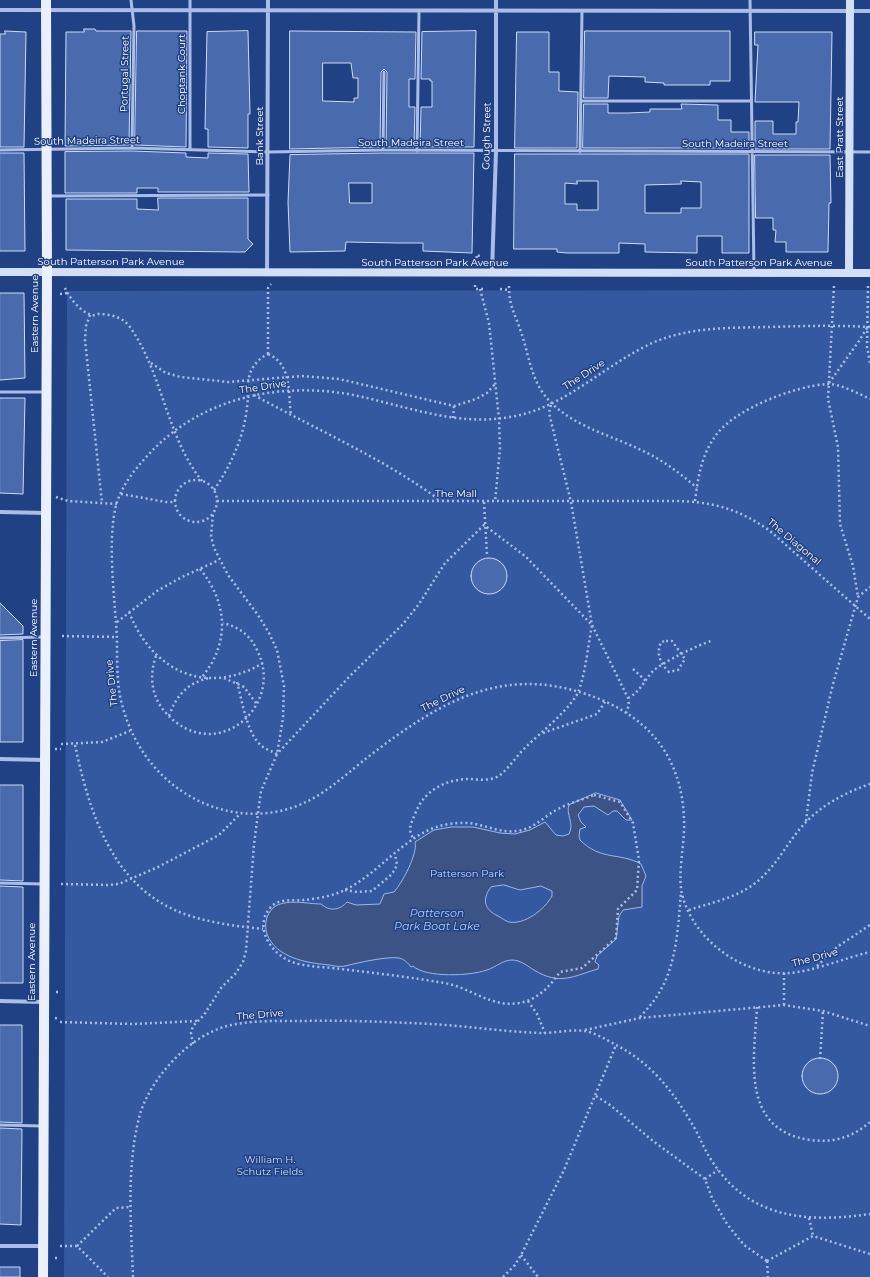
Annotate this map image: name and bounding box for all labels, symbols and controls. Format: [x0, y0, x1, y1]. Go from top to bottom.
street label: Choptank Court [176, 34, 188, 114]
street label: Portugal Street [118, 36, 132, 112]
street label: East Pratt Street [834, 96, 846, 178]
street label: Gough Street [480, 102, 494, 170]
street label: Bank Street [254, 106, 266, 166]
street label: South Madeira Street [34, 134, 140, 148]
street label: South Madeira Street [358, 137, 464, 149]
street label: South Madeira Street [682, 138, 788, 150]
street label: South Patterson Park Avenue [37, 256, 185, 268]
street label: South Patterson Park Avenue [361, 257, 509, 269]
street label: South Patterson Park Avenue [685, 257, 833, 269]
street label: Eastern Avenue [29, 275, 41, 353]
street label: The Drive [561, 357, 607, 393]
street label: The Drive [239, 377, 287, 397]
street label: The Mall [435, 488, 477, 500]
street label: The Diagonal [765, 516, 823, 568]
street label: Eastern Avenue [28, 599, 40, 677]
street label: The Drive [104, 659, 120, 707]
street label: The Drive [419, 683, 467, 715]
park label: Patterson Park [430, 868, 504, 880]
water label: Patterson Park Boat Lake [394, 907, 480, 933]
street label: Eastern Avenue [26, 923, 38, 1001]
street label: The Drive [791, 946, 839, 970]
street label: The Drive [236, 1007, 284, 1023]
park label: William H. Schutz Fields [237, 1154, 303, 1178]

